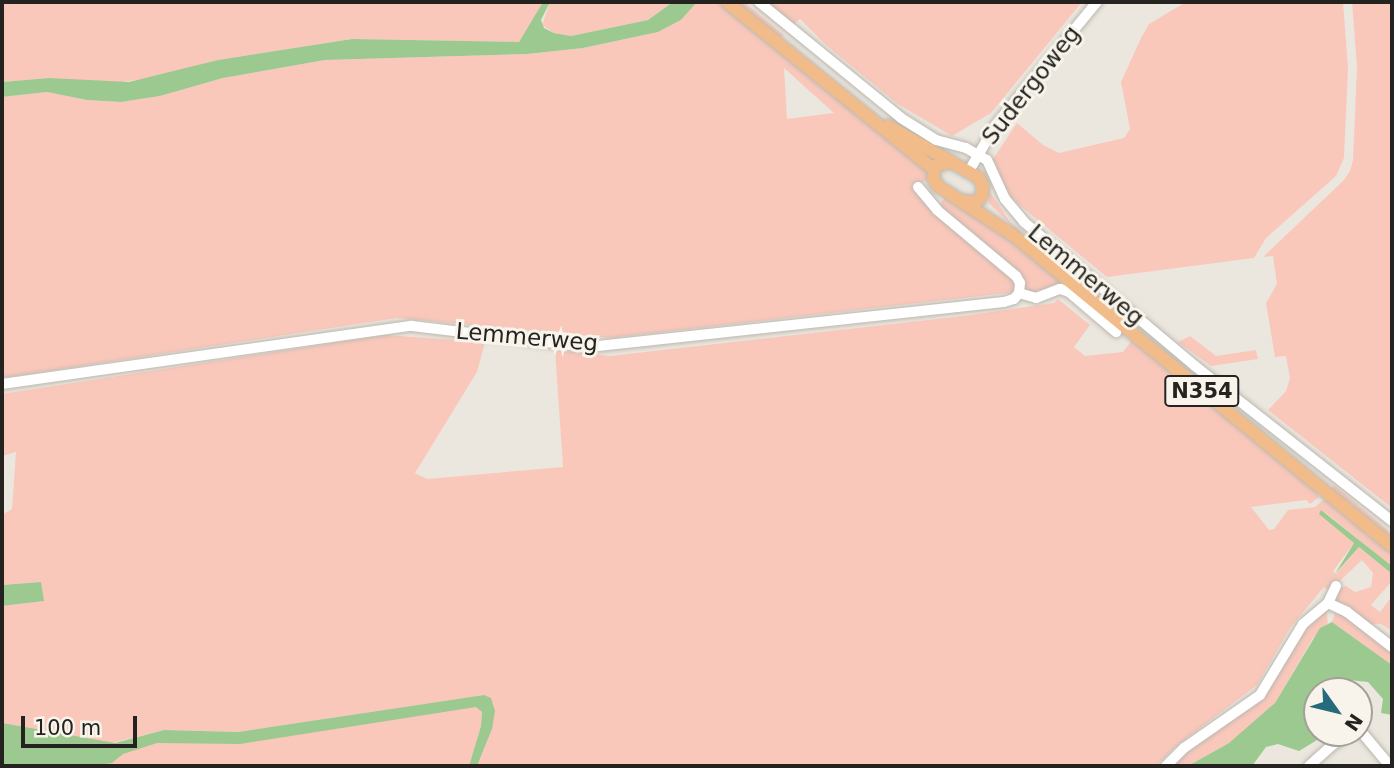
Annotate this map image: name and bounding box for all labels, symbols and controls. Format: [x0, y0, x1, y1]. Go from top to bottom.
street label: Sudergoweg [976, 20, 1086, 150]
street label: Lemmerweg [1023, 219, 1149, 331]
street label: Lemmerweg [455, 317, 599, 357]
road number: N354 [1164, 374, 1240, 408]
north arrow [1303, 677, 1373, 747]
scale bar [24, 702, 140, 746]
text: N [1340, 710, 1367, 735]
text: 100 m [34, 716, 101, 740]

